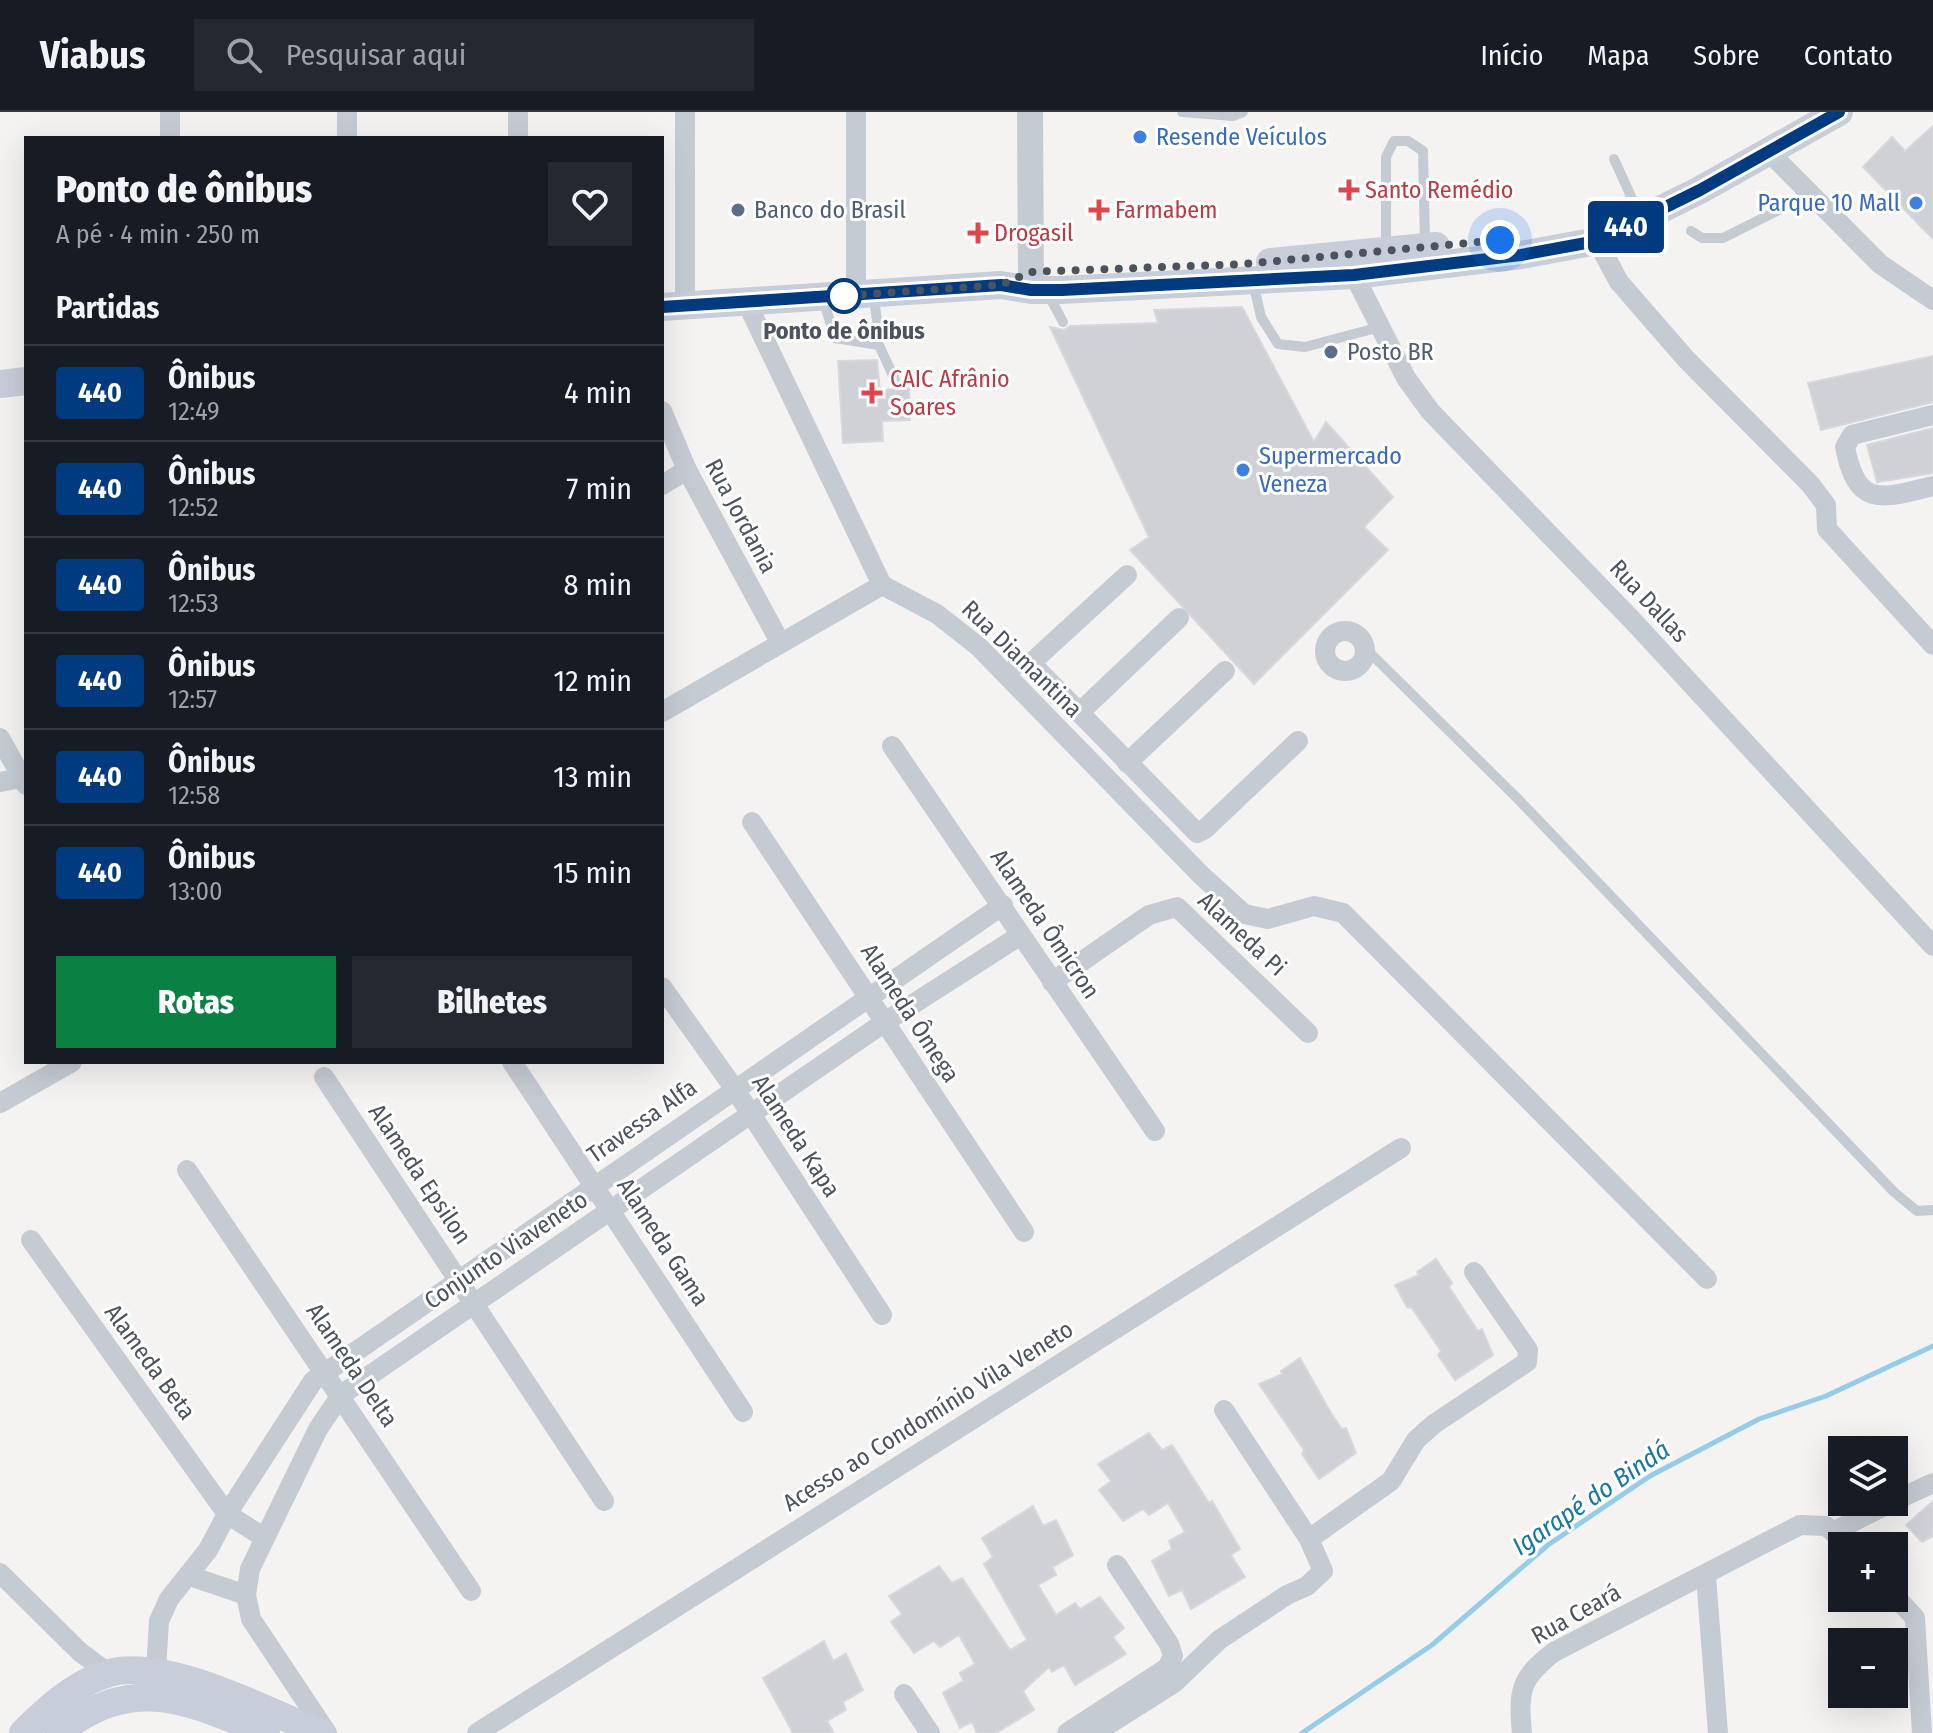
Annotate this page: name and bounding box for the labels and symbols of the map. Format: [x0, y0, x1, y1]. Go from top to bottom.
place label: Resende Veículos [1156, 123, 1327, 151]
marker: Resende Veículos [1131, 128, 1149, 146]
place label: Santo Remédio [1365, 176, 1514, 204]
marker: Santo Remédio [1340, 181, 1358, 199]
place label: Parque 10 Mall [1758, 189, 1900, 217]
marker: Parque 10 Mall [1907, 194, 1925, 212]
place label: Banco do Brasil [754, 196, 906, 224]
place label: Farmabem [1115, 196, 1218, 224]
marker: Banco do Brasil [729, 201, 747, 219]
marker: Farmabem [1090, 201, 1108, 219]
line badge: 440 [1580, 201, 1672, 253]
place label: Drogasil [994, 219, 1073, 247]
your location [1480, 220, 1520, 260]
marker: Drogasil [969, 224, 987, 242]
marker: Ponto de ônibus [827, 279, 861, 313]
place label: Ponto de ônibus [763, 317, 925, 345]
place label: Posto BR [1347, 338, 1434, 366]
marker: Posto BR [1322, 343, 1340, 361]
place label: CAIC Afrânio Soares [890, 365, 1010, 421]
marker: CAIC Afrânio Soares [861, 382, 883, 404]
place label: Supermercado Veneza [1259, 442, 1402, 498]
street label: Rua Jordania [699, 454, 783, 578]
marker: Supermercado Veneza [1234, 461, 1252, 479]
street label: Rua Dallas [1604, 554, 1694, 648]
street label: Rua Diamantina [956, 595, 1088, 723]
street label: Alameda Ômicron [985, 843, 1106, 1004]
street label: Alameda Pi [1192, 886, 1292, 982]
street label: Alameda Ômega [855, 938, 966, 1087]
street label: Alameda Kapa [746, 1070, 846, 1202]
street label: Travessa Alfa [582, 1073, 702, 1169]
street label: Alameda Epsilon [363, 1099, 477, 1249]
street label: Alameda Gama [611, 1173, 715, 1311]
street label: Conjunto Viaveneto [419, 1185, 593, 1315]
street label: Alameda Delta [300, 1298, 404, 1432]
street label: Alameda Beta [99, 1299, 201, 1425]
street label: Acesso ao Condomínio Vila Veneto [778, 1315, 1078, 1517]
water label: Igarapé do Bindá [1507, 1434, 1675, 1562]
street label: Rua Ceará [1527, 1578, 1625, 1650]

